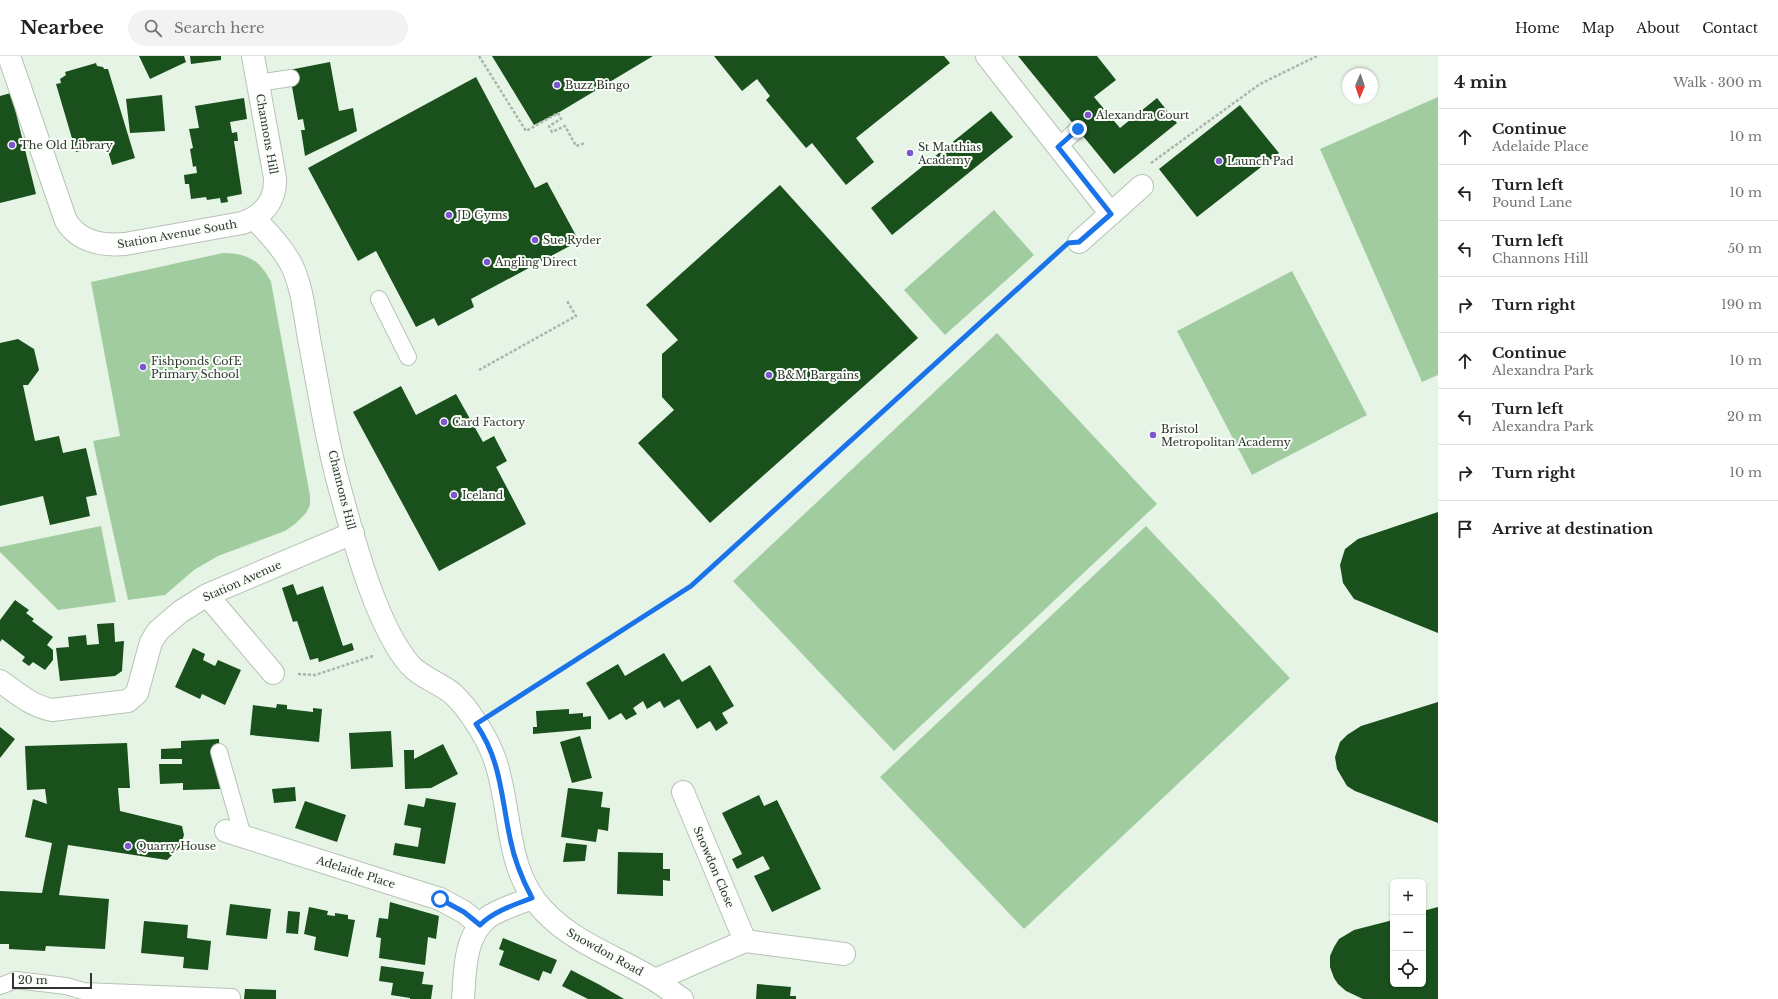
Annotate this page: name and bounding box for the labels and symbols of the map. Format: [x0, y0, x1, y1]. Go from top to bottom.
north arrow [1342, 68, 1378, 104]
place label: Buzz Bingo [565, 78, 630, 92]
marker: Buzz Bingo [552, 80, 562, 90]
street label: Channons Hill [253, 93, 281, 176]
place label: Alexandra Court [1095, 108, 1190, 122]
marker: Alexandra Court [1083, 110, 1093, 120]
route end [1069, 120, 1087, 138]
place label: The Old Library [20, 138, 113, 152]
marker: The Old Library [7, 140, 17, 150]
place label: St Matthias Academy [917, 140, 981, 167]
marker: St Matthias Academy [905, 148, 915, 158]
place label: Launch Pad [1227, 154, 1294, 168]
marker: Launch Pad [1214, 156, 1224, 166]
place label: JD Gyms [455, 208, 507, 222]
marker: JD Gyms [444, 210, 454, 220]
street label: Station Avenue South [116, 217, 238, 251]
place label: Sue Ryder [543, 233, 602, 247]
marker: Sue Ryder [530, 235, 540, 245]
place label: Angling Direct [494, 255, 578, 269]
marker: Angling Direct [482, 257, 492, 267]
place label: Fishponds CofE Primary School [151, 354, 242, 381]
marker: Fishponds CofE Primary School [138, 362, 148, 372]
place label: B&M Bargains [777, 368, 859, 382]
marker: B&M Bargains [764, 370, 774, 380]
place label: Card Factory [452, 415, 525, 429]
marker: Card Factory [439, 417, 449, 427]
place label: Bristol Metropolitan Academy [1161, 422, 1291, 449]
marker: Bristol Metropolitan Academy [1148, 430, 1158, 440]
street label: Channons Hill [325, 449, 359, 532]
place label: Iceland [462, 488, 504, 502]
marker: Iceland [449, 490, 459, 500]
street label: Station Avenue [201, 557, 283, 605]
street label: Snowdon Close [691, 824, 737, 910]
place label: Quarry House [136, 839, 216, 853]
marker: Quarry House [123, 841, 133, 851]
street label: Adelaide Place [314, 852, 397, 891]
route start [431, 890, 449, 908]
street label: Snowdon Road [564, 925, 646, 979]
scale bar [12, 971, 92, 990]

